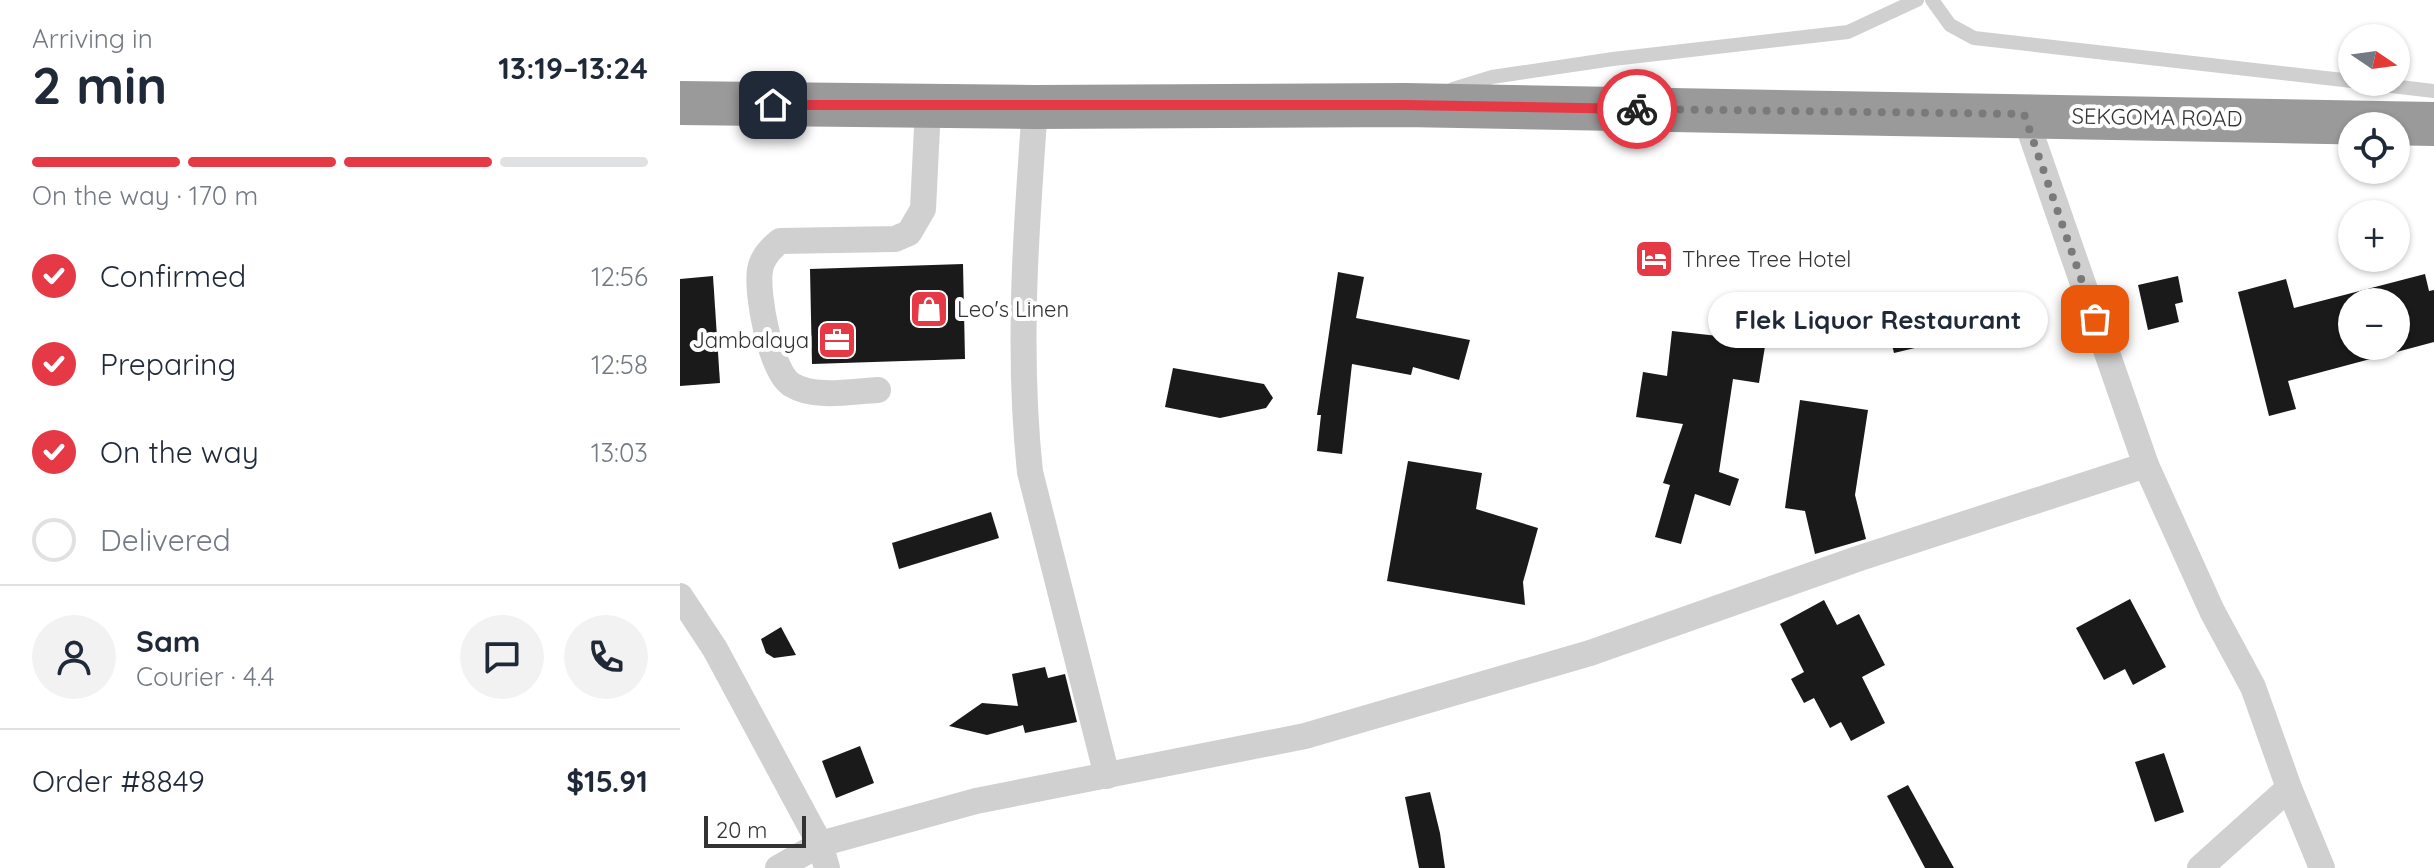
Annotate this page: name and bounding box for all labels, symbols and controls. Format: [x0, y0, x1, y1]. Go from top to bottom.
text: Arriving in [32, 22, 153, 55]
north arrow [2338, 24, 2410, 96]
map controls [2338, 24, 2410, 360]
text: 13:19–13:24 [498, 49, 648, 87]
text: 2 min [32, 52, 167, 117]
courier [1597, 69, 1677, 149]
pin [739, 71, 807, 139]
icon: home [751, 83, 795, 127]
icon: bike [1615, 87, 1659, 131]
street label: SEKGOMA ROAD [2071, 102, 2243, 132]
button: locate [2338, 112, 2410, 184]
text: On the way · 170 m [32, 179, 258, 212]
button: + [2338, 200, 2410, 272]
hotel icon: Three Tree Hotel [1633, 238, 1675, 280]
place label: Three Tree Hotel [1682, 245, 1851, 273]
icon: check [32, 254, 76, 298]
text: Confirmed [100, 257, 246, 295]
text: 12:56 [591, 260, 648, 293]
pin [2061, 285, 2129, 353]
shop icon: Leo's Linen [908, 288, 950, 330]
button: − [2338, 288, 2410, 360]
callout: Flek Liquor Restaurant [1707, 291, 2047, 347]
place label: Leo's Linen [957, 295, 1069, 323]
icon: bag [2073, 297, 2117, 341]
text: Flek Liquor Restaurant [1735, 303, 2021, 336]
office icon: Jambalaya [816, 319, 858, 361]
place label: Jambalaya [692, 326, 809, 354]
icon: check [32, 342, 76, 386]
text: Preparing [100, 345, 236, 383]
text: 12:58 [591, 348, 648, 381]
icon: check [32, 430, 76, 474]
text: On the way [100, 433, 259, 471]
text: 13:03 [591, 436, 648, 469]
text: Delivered [100, 521, 231, 559]
button: person [32, 615, 116, 699]
button: chat [460, 615, 544, 699]
button: phone [564, 615, 648, 699]
text: Sam [136, 622, 200, 660]
text: Courier · 4.4 [136, 660, 274, 693]
text: Order #8849 [32, 762, 205, 800]
text: $15.91 [566, 762, 648, 800]
scale bar [704, 812, 806, 848]
text: 20 m [716, 816, 767, 844]

